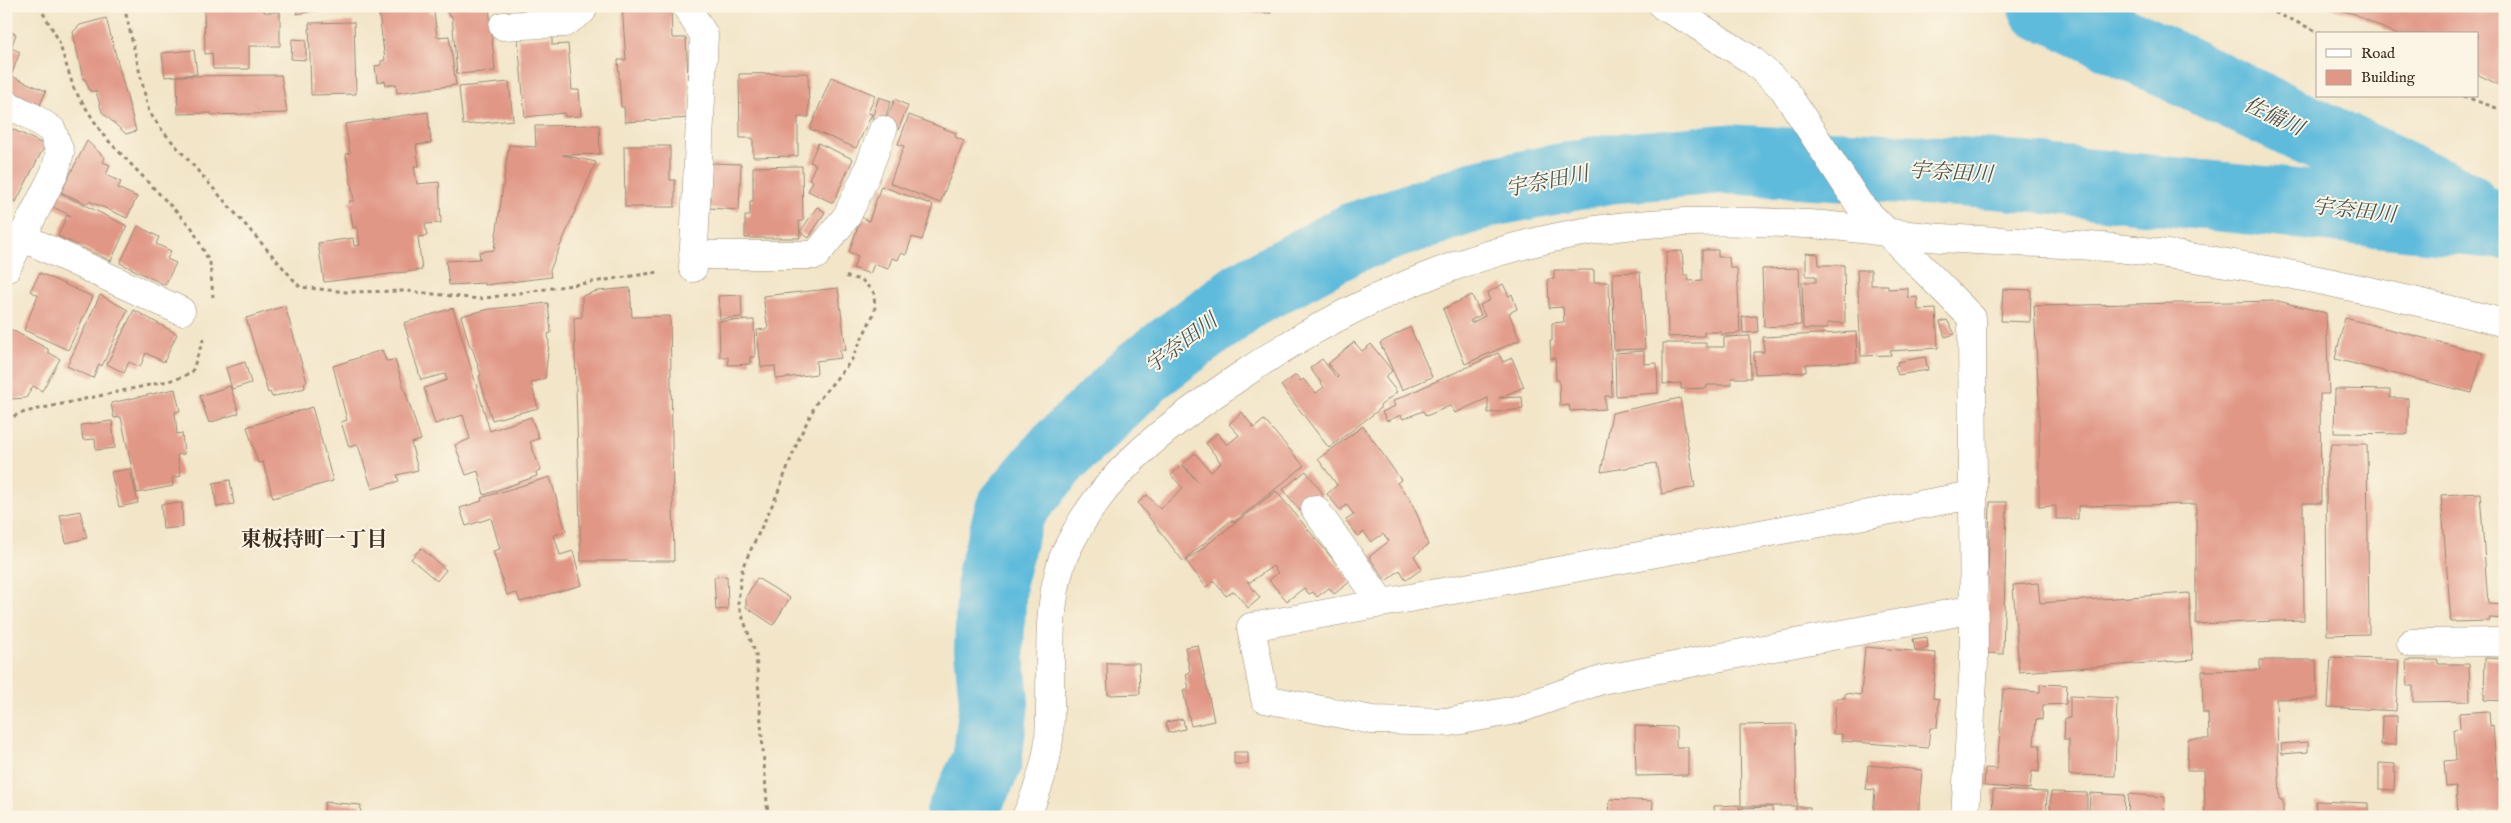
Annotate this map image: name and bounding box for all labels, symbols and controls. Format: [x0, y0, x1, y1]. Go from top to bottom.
legend [2316, 32, 2478, 98]
text: Road [2361, 44, 2396, 63]
text: Building [2361, 68, 2416, 87]
water label: 佐備川 [2239, 92, 2309, 144]
water label: 宇奈田川 [1908, 158, 1996, 189]
water label: 宇奈田川 [1503, 161, 1593, 204]
water label: 宇奈田川 [2311, 194, 2399, 230]
water label: 宇奈田川 [1140, 307, 1225, 380]
district label: 東板持町一丁目 [241, 527, 388, 554]

